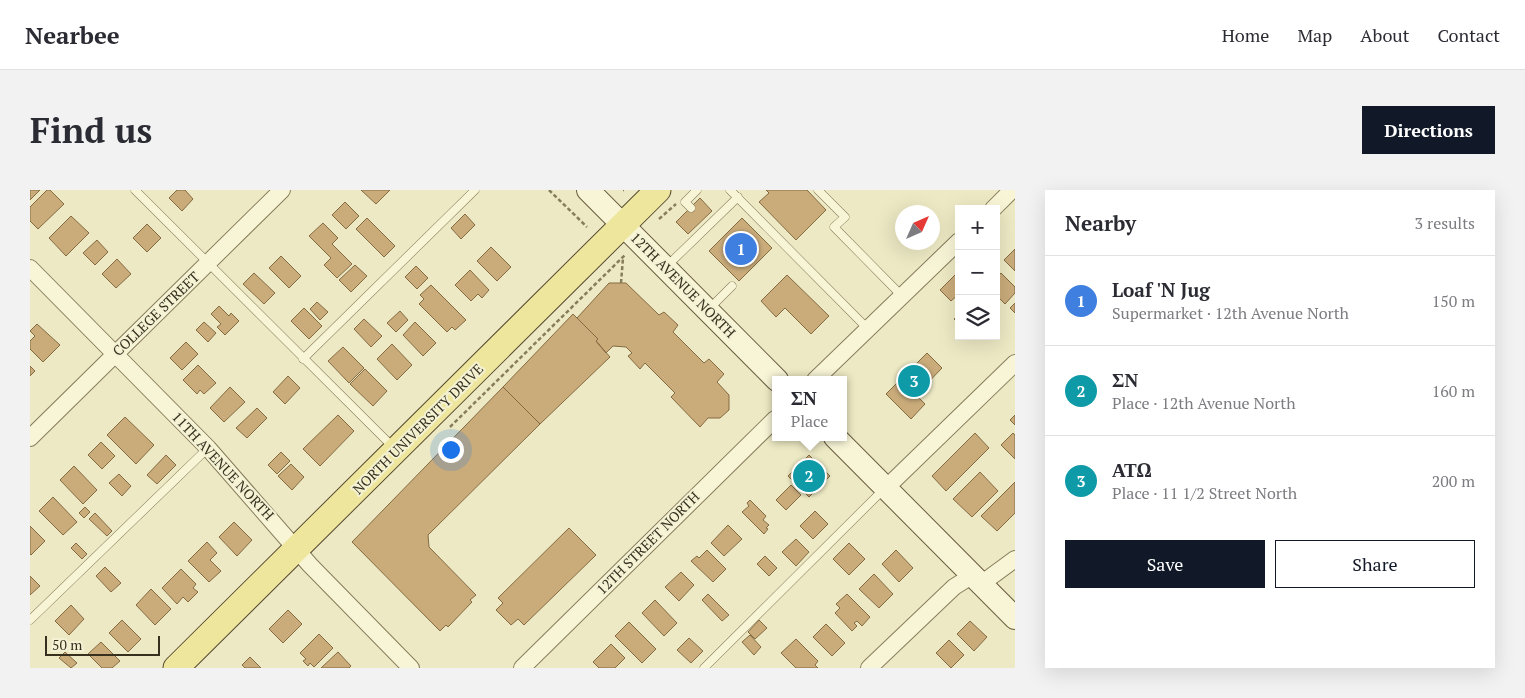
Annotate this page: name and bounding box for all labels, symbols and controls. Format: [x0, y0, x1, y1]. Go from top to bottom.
text: Nearbee [25, 19, 120, 51]
text: Home [1222, 23, 1269, 47]
text: Map [1297, 23, 1332, 47]
text: About [1360, 23, 1409, 47]
text: Contact [1437, 23, 1500, 47]
button: Directions [1362, 106, 1495, 154]
text: Find us [30, 107, 152, 153]
north arrow [895, 205, 940, 250]
map controls [955, 205, 1000, 340]
button: + [955, 205, 1000, 250]
text: Nearby [1065, 209, 1136, 237]
text: 3 results [1415, 212, 1475, 234]
street label: 12TH AVENUE NORTH [627, 228, 740, 341]
pin: 1 [725, 230, 757, 268]
button: − [955, 250, 1000, 295]
street label: COLLEGE STREET [108, 267, 203, 360]
text: Loaf 'N Jug [1112, 277, 1210, 302]
text: 1 [1076, 290, 1086, 312]
text: 150 m [1432, 290, 1475, 312]
button: layers [955, 295, 1000, 340]
text: Supermarket · 12th Avenue North [1112, 302, 1349, 324]
street label: NORTH UNIVERSITY DRIVE [348, 359, 487, 498]
pin: 3 [898, 362, 930, 400]
text: ΣΝ [1112, 367, 1138, 392]
popup [772, 376, 847, 441]
text: 2 [1076, 380, 1086, 402]
text: 160 m [1432, 380, 1475, 402]
text: ΣΝ [791, 385, 817, 410]
text: Place · 12th Avenue North [1112, 392, 1296, 414]
street label: 11TH AVENUE NORTH [168, 407, 279, 524]
text: Place [791, 410, 828, 432]
your location [438, 437, 464, 463]
pin: 2 [793, 457, 825, 495]
text: ΑΤΩ [1112, 457, 1152, 482]
text: 3 [1076, 470, 1086, 492]
text: 200 m [1432, 470, 1475, 492]
text: Place · 11 1/2 Street North [1112, 482, 1297, 504]
street label: 12TH STREET NORTH [592, 487, 703, 598]
button: Save [1065, 540, 1265, 588]
button: Share [1275, 540, 1475, 588]
scale bar [45, 633, 160, 656]
text: 50 m [52, 635, 82, 654]

